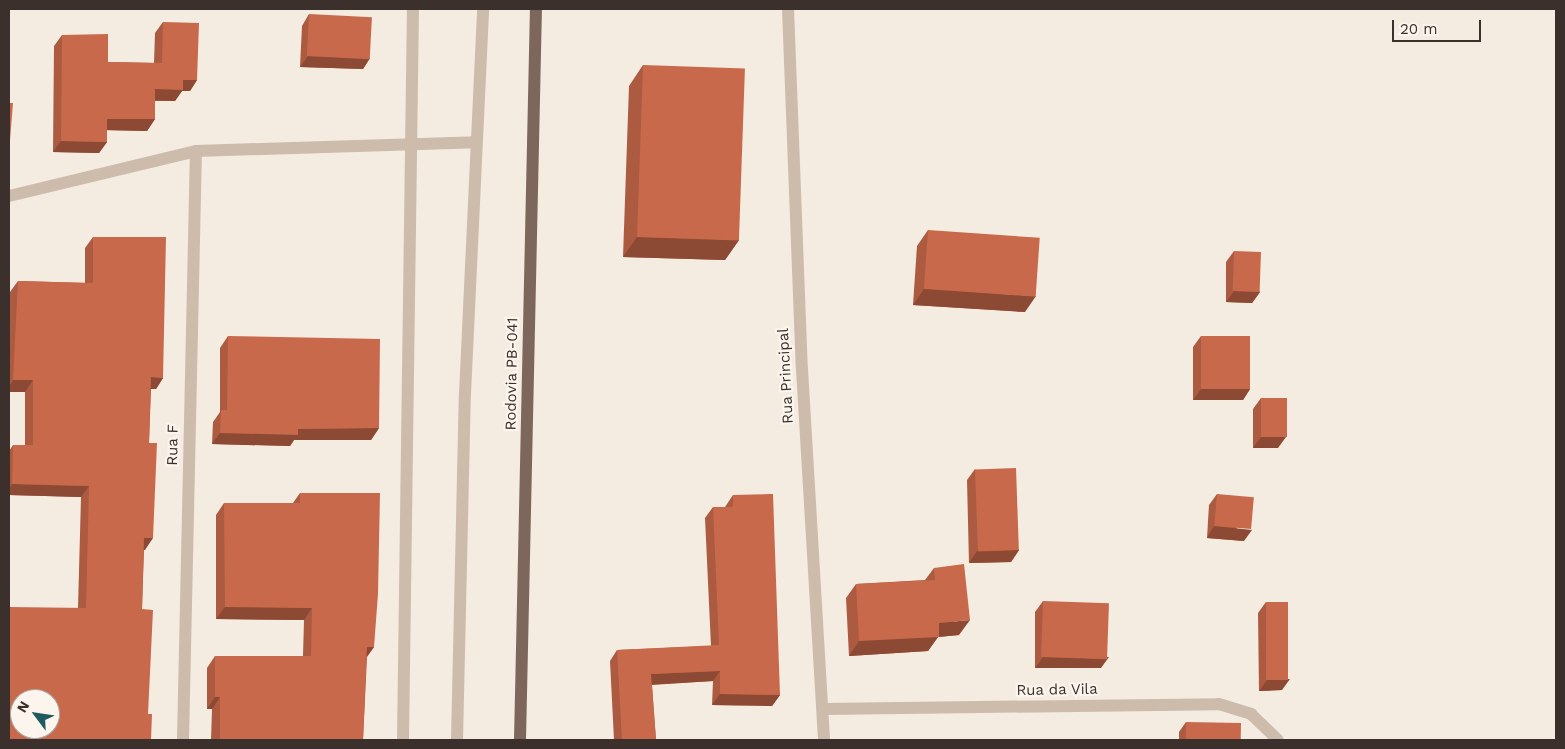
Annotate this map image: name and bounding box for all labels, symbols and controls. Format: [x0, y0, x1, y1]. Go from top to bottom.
scale bar [1395, 10, 1484, 42]
text: 20 m [1400, 20, 1438, 38]
street label: Rodovia PB-041 [502, 317, 522, 431]
street label: Rua Principal [774, 328, 798, 424]
street label: Rua F [164, 424, 182, 466]
street label: Rua da Vila [1016, 680, 1098, 700]
north arrow [10, 689, 60, 739]
text: N [13, 698, 33, 715]

